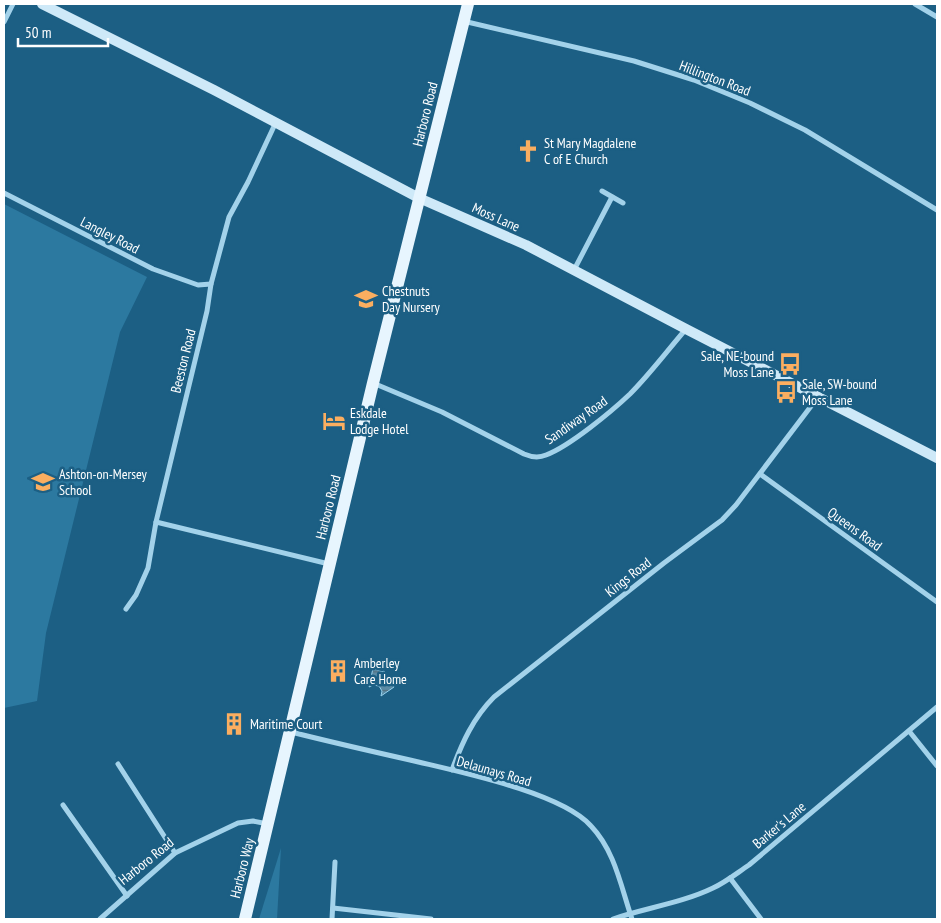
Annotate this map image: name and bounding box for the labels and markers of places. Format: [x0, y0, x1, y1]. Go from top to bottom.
place label: St Mary Magdalene C of E Church [544, 134, 636, 168]
church icon: St Mary Magdalene C of E Church [515, 138, 541, 164]
place label: Chestnuts Day Nursery [382, 282, 441, 316]
school or university icon: Chestnuts Day Nursery [353, 286, 379, 312]
place label: Sale, NE-bound Moss Lane [701, 347, 774, 381]
bus stop icon: Sale, NE-bound Moss Lane [777, 351, 803, 377]
place label: Sale, SW-bound Moss Lane [802, 375, 877, 409]
bus stop icon: Sale, SW-bound Moss Lane [773, 379, 799, 405]
place label: Eskdale Lodge Hotel [350, 404, 409, 438]
hotel icon: Eskdale Lodge Hotel [321, 408, 347, 434]
place label: Ashton-on-Mersey School [59, 465, 148, 499]
school or university icon: Ashton-on-Mersey School [30, 469, 56, 495]
place label: Amberley Care Home [354, 654, 407, 688]
building icon: Amberley Care Home [325, 658, 351, 684]
building icon: Maritime Court [221, 711, 247, 737]
place label: Maritime Court [250, 715, 322, 733]

